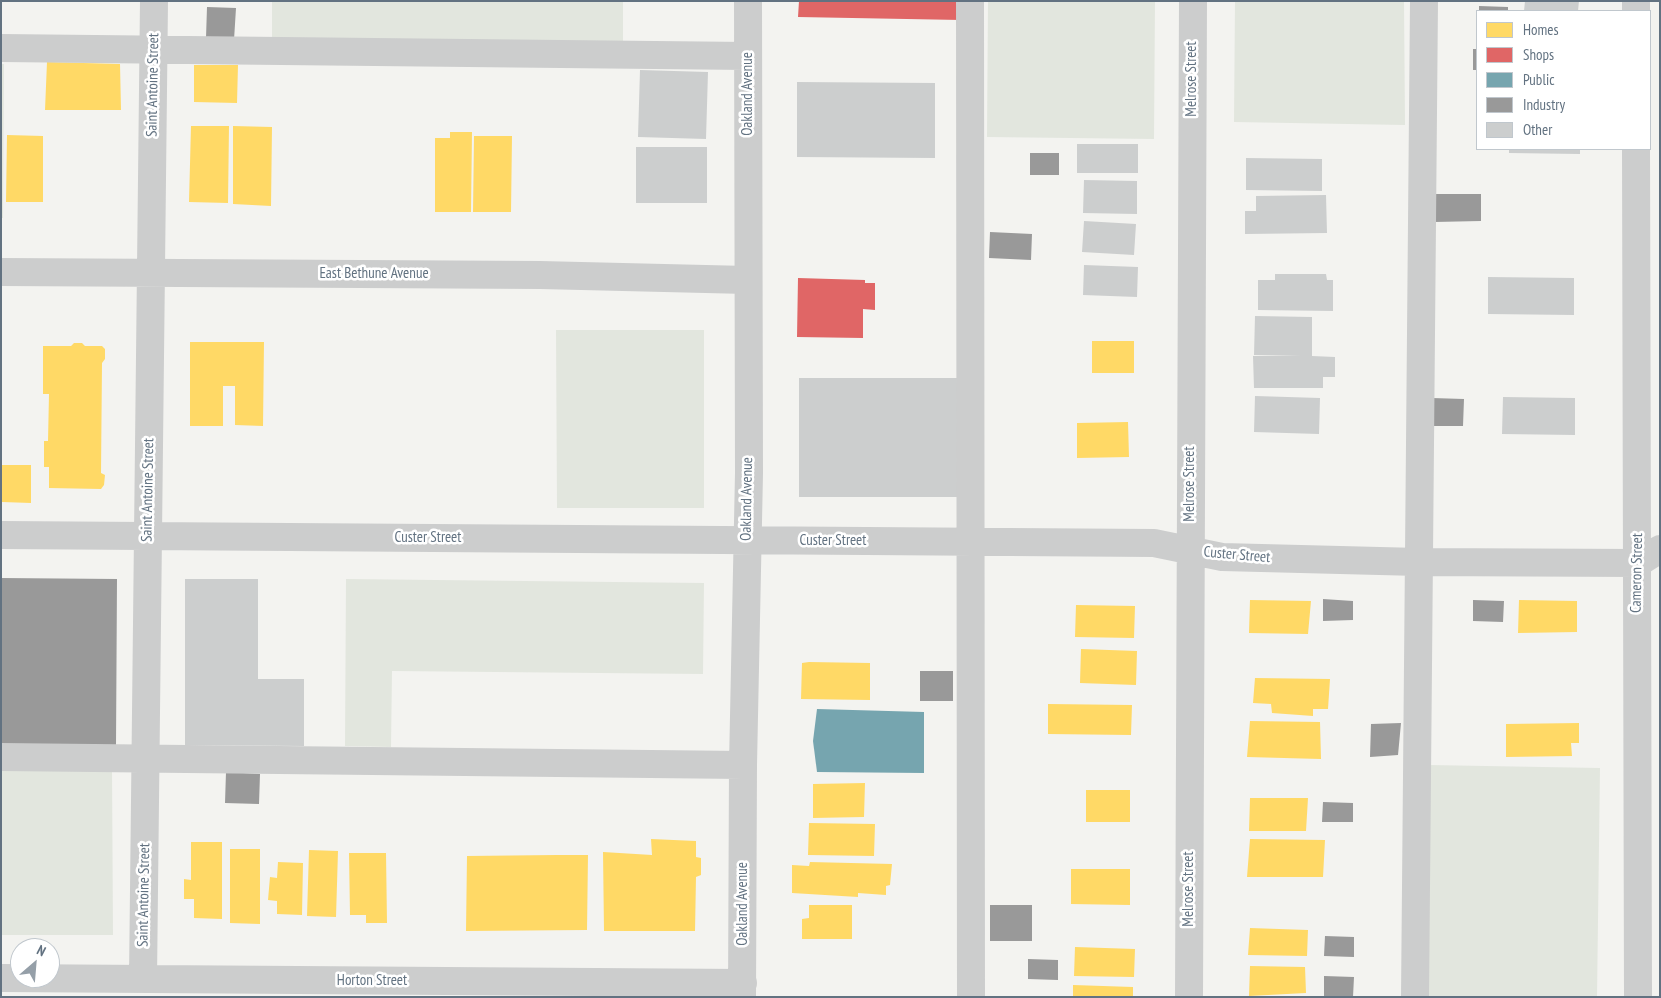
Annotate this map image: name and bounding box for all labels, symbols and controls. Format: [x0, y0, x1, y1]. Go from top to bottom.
legend [1476, 10, 1651, 150]
text: Homes [1523, 20, 1559, 39]
street label: Saint Antoine Street [143, 33, 163, 137]
street label: Melrose Street [1183, 41, 1201, 117]
text: Shops [1523, 45, 1554, 64]
street label: Oakland Avenue [739, 52, 757, 136]
text: Public [1523, 70, 1554, 89]
text: Industry [1523, 95, 1565, 114]
text: Other [1523, 120, 1552, 139]
street label: East Bethune Avenue [319, 265, 429, 283]
street label: Saint Antoine Street [138, 438, 158, 542]
street label: Melrose Street [1181, 446, 1199, 522]
street label: Oakland Avenue [737, 457, 757, 541]
street label: Custer Street [395, 529, 461, 547]
street label: Custer Street [800, 532, 866, 550]
street label: Cameron Street [1627, 533, 1647, 613]
street label: Custer Street [1203, 543, 1271, 567]
street label: Saint Antoine Street [134, 843, 154, 947]
street label: Melrose Street [1180, 851, 1198, 927]
street label: Oakland Avenue [734, 862, 752, 946]
north arrow [10, 938, 60, 988]
text: N [34, 941, 49, 960]
street label: Horton Street [337, 972, 407, 990]

